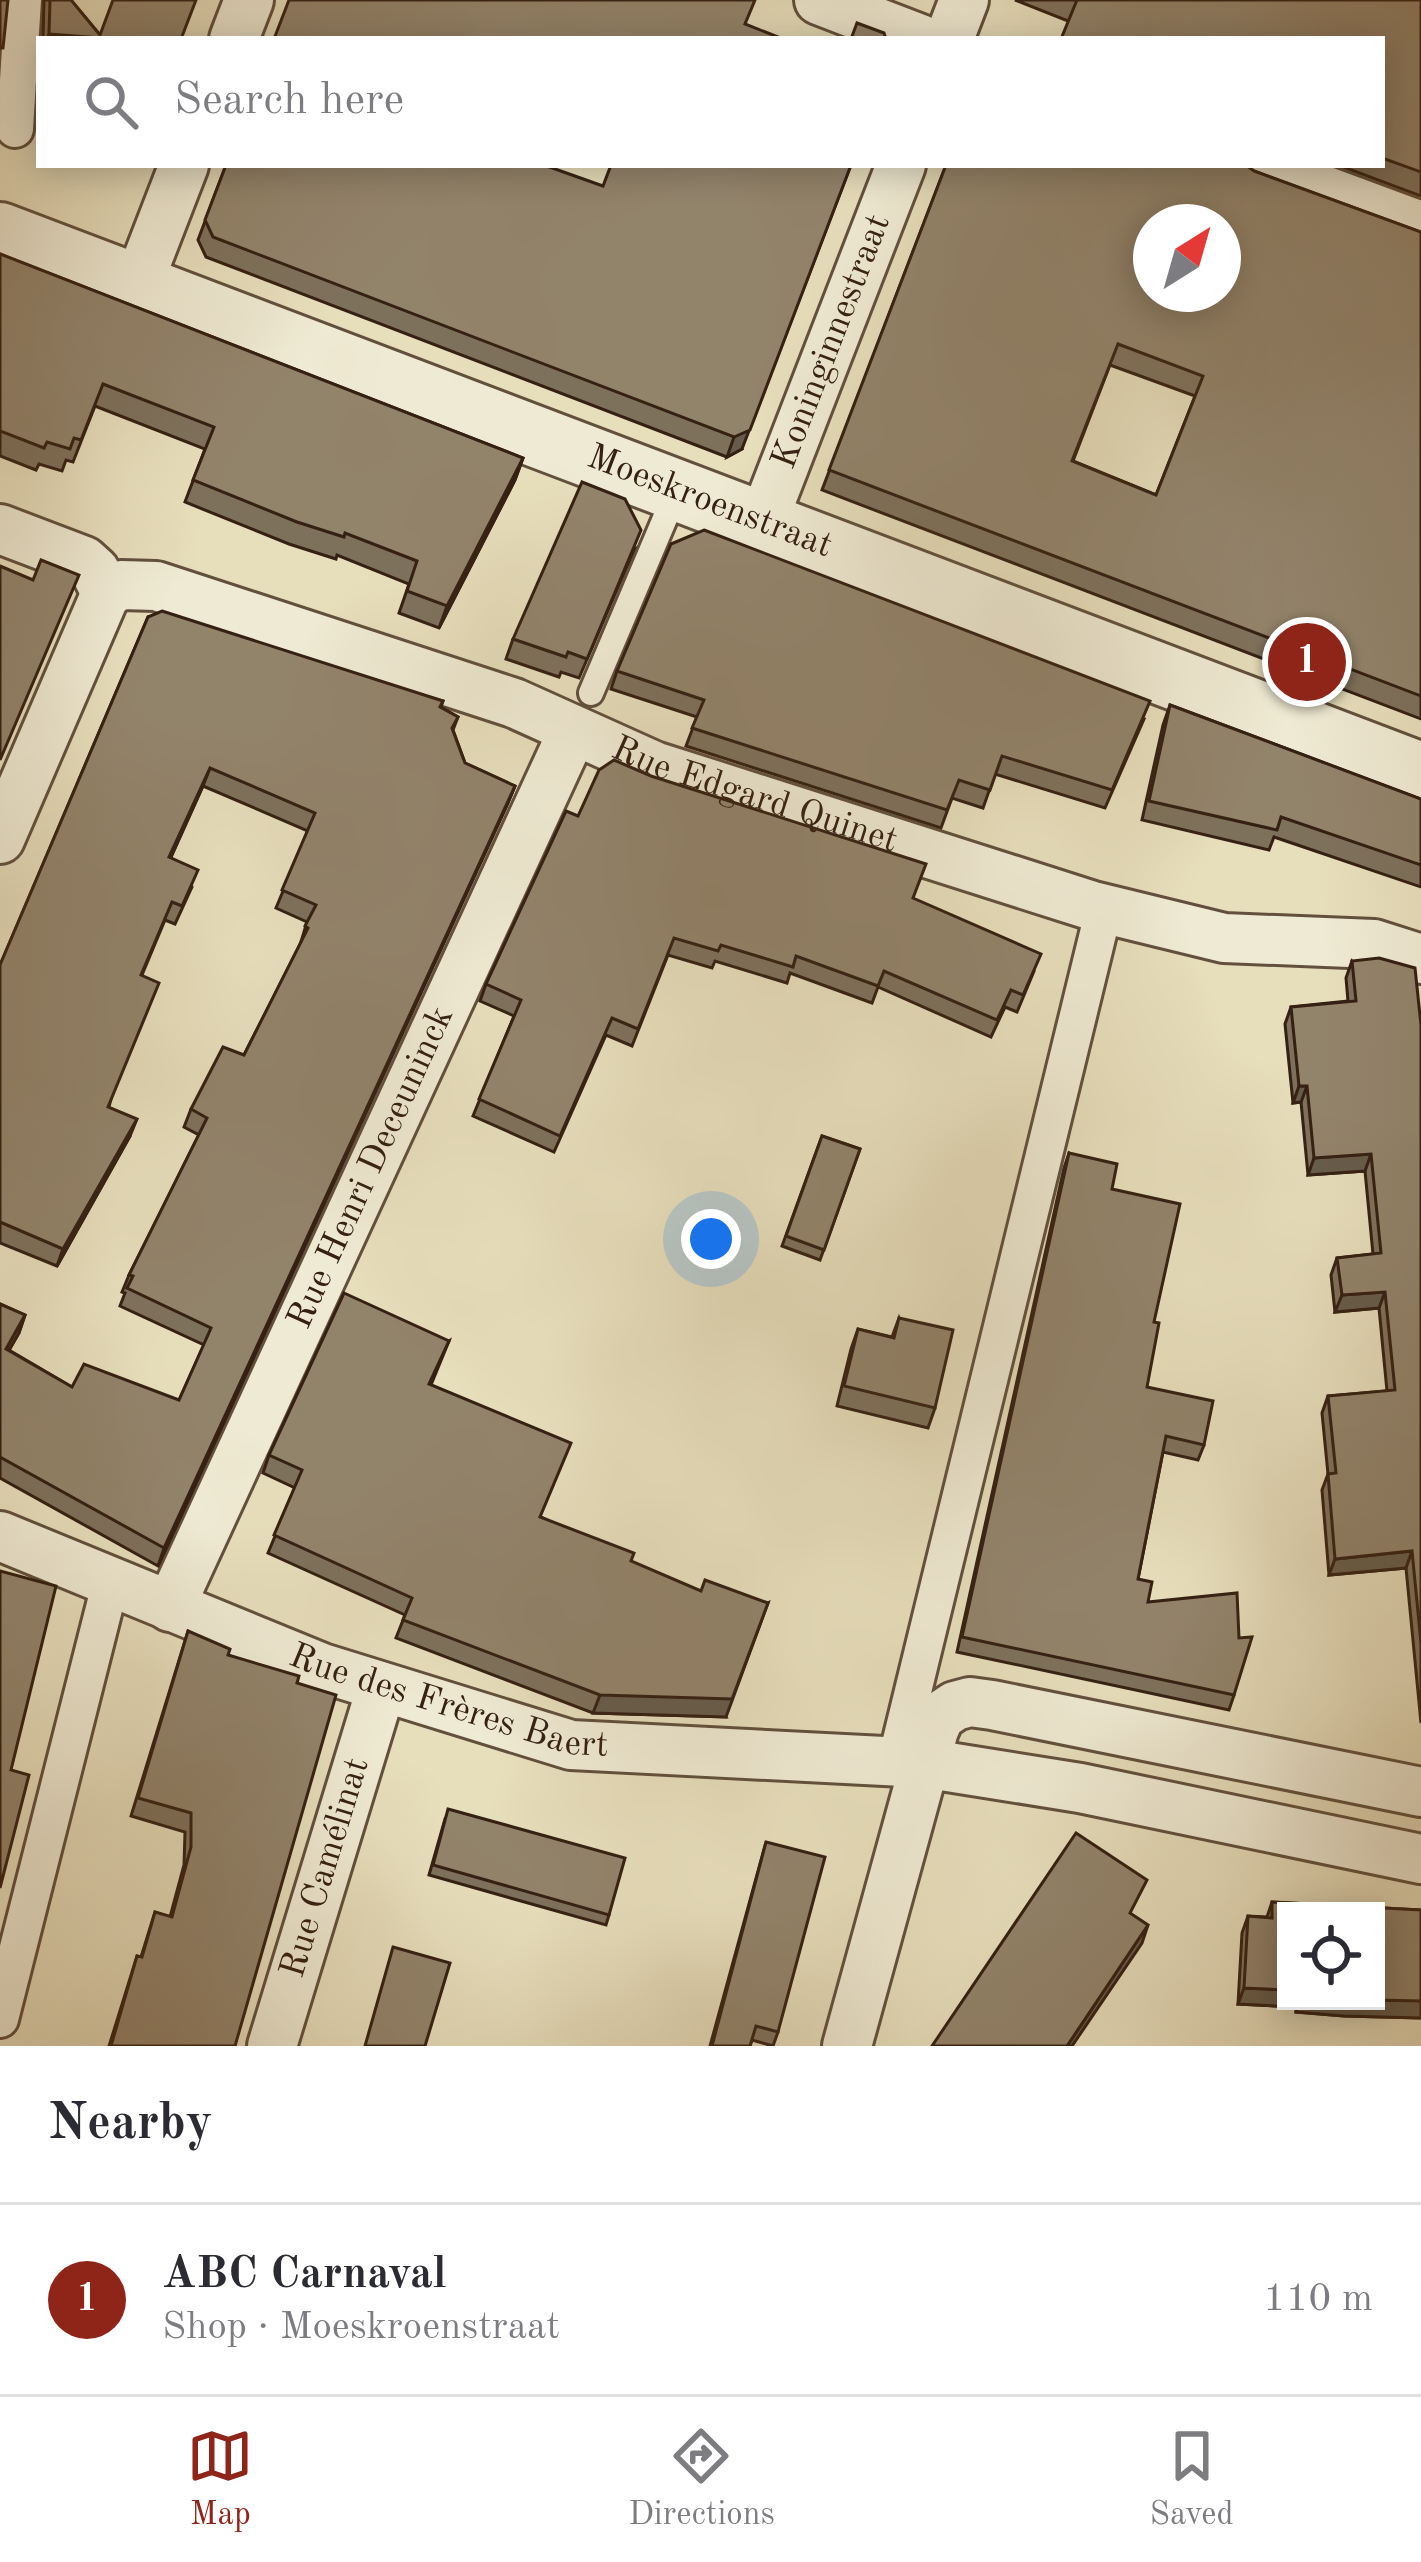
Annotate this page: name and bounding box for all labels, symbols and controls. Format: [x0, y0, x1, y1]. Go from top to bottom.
search box [36, 36, 1385, 168]
icon: search [78, 69, 144, 135]
text: Search here [174, 79, 404, 124]
north arrow [1133, 204, 1241, 312]
street label: Koninginnestraat [767, 210, 898, 474]
street label: Moeskroenstraat [582, 440, 837, 565]
pin: 1 [1268, 617, 1346, 707]
street label: Rue Edgard Quinet [606, 731, 902, 860]
street label: Rue Henri Deceuninck [282, 1002, 461, 1335]
your location [681, 1209, 741, 1269]
street label: Rue des Frères Baert [284, 1638, 609, 1765]
street label: Rue Camélinat [276, 1754, 377, 1982]
map controls [1277, 1902, 1385, 2010]
button: locate [1277, 1902, 1385, 2010]
text: Nearby [48, 2099, 213, 2150]
text: ABC Carnaval [162, 2253, 447, 2298]
text: 1 [76, 2280, 98, 2319]
text: 110 m [1263, 2280, 1373, 2319]
text: Shop · Moeskroenstraat [162, 2308, 560, 2347]
tab: Map [187, 2423, 253, 2536]
tab: Directions [628, 2423, 775, 2536]
tab: Saved [1150, 2423, 1234, 2536]

